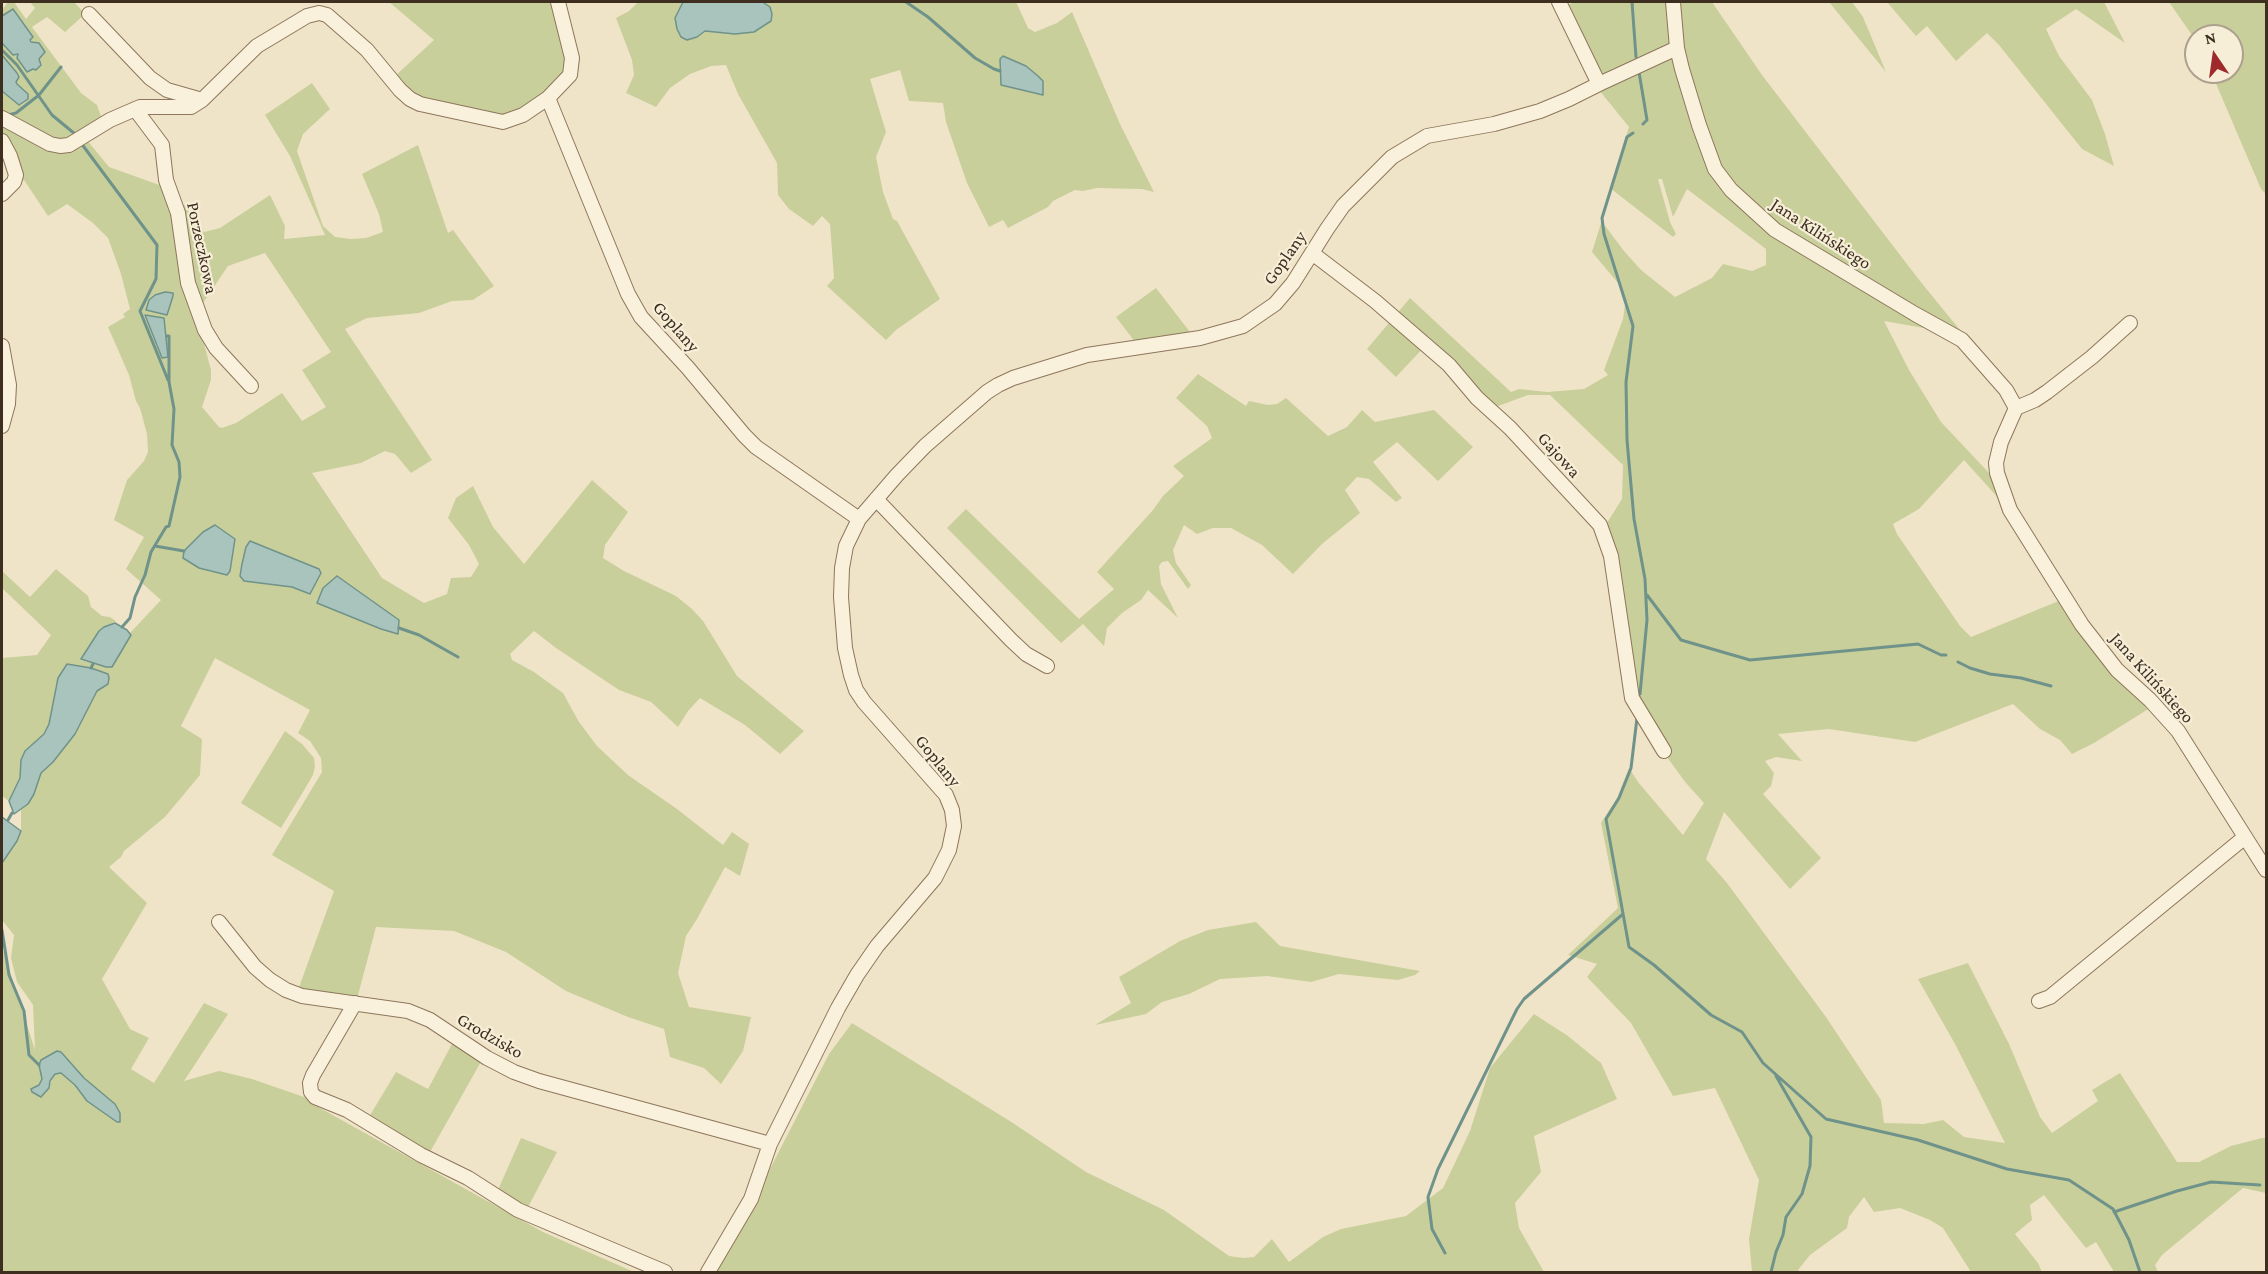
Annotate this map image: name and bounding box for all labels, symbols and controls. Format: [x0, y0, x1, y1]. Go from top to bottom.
north arrow [2184, 24, 2244, 84]
text: N [2203, 28, 2218, 47]
street label: Jana Kilińskiego [1767, 194, 1875, 274]
street label: Porzeczkowa [182, 200, 222, 296]
street label: Goplany [1259, 227, 1311, 289]
street label: Goplany [648, 297, 704, 357]
street label: Gajowa [1533, 428, 1585, 482]
street label: Jana Kilińskiego [2105, 628, 2199, 728]
street label: Goplany [910, 731, 966, 791]
street label: Grodzisko [453, 1008, 527, 1064]

